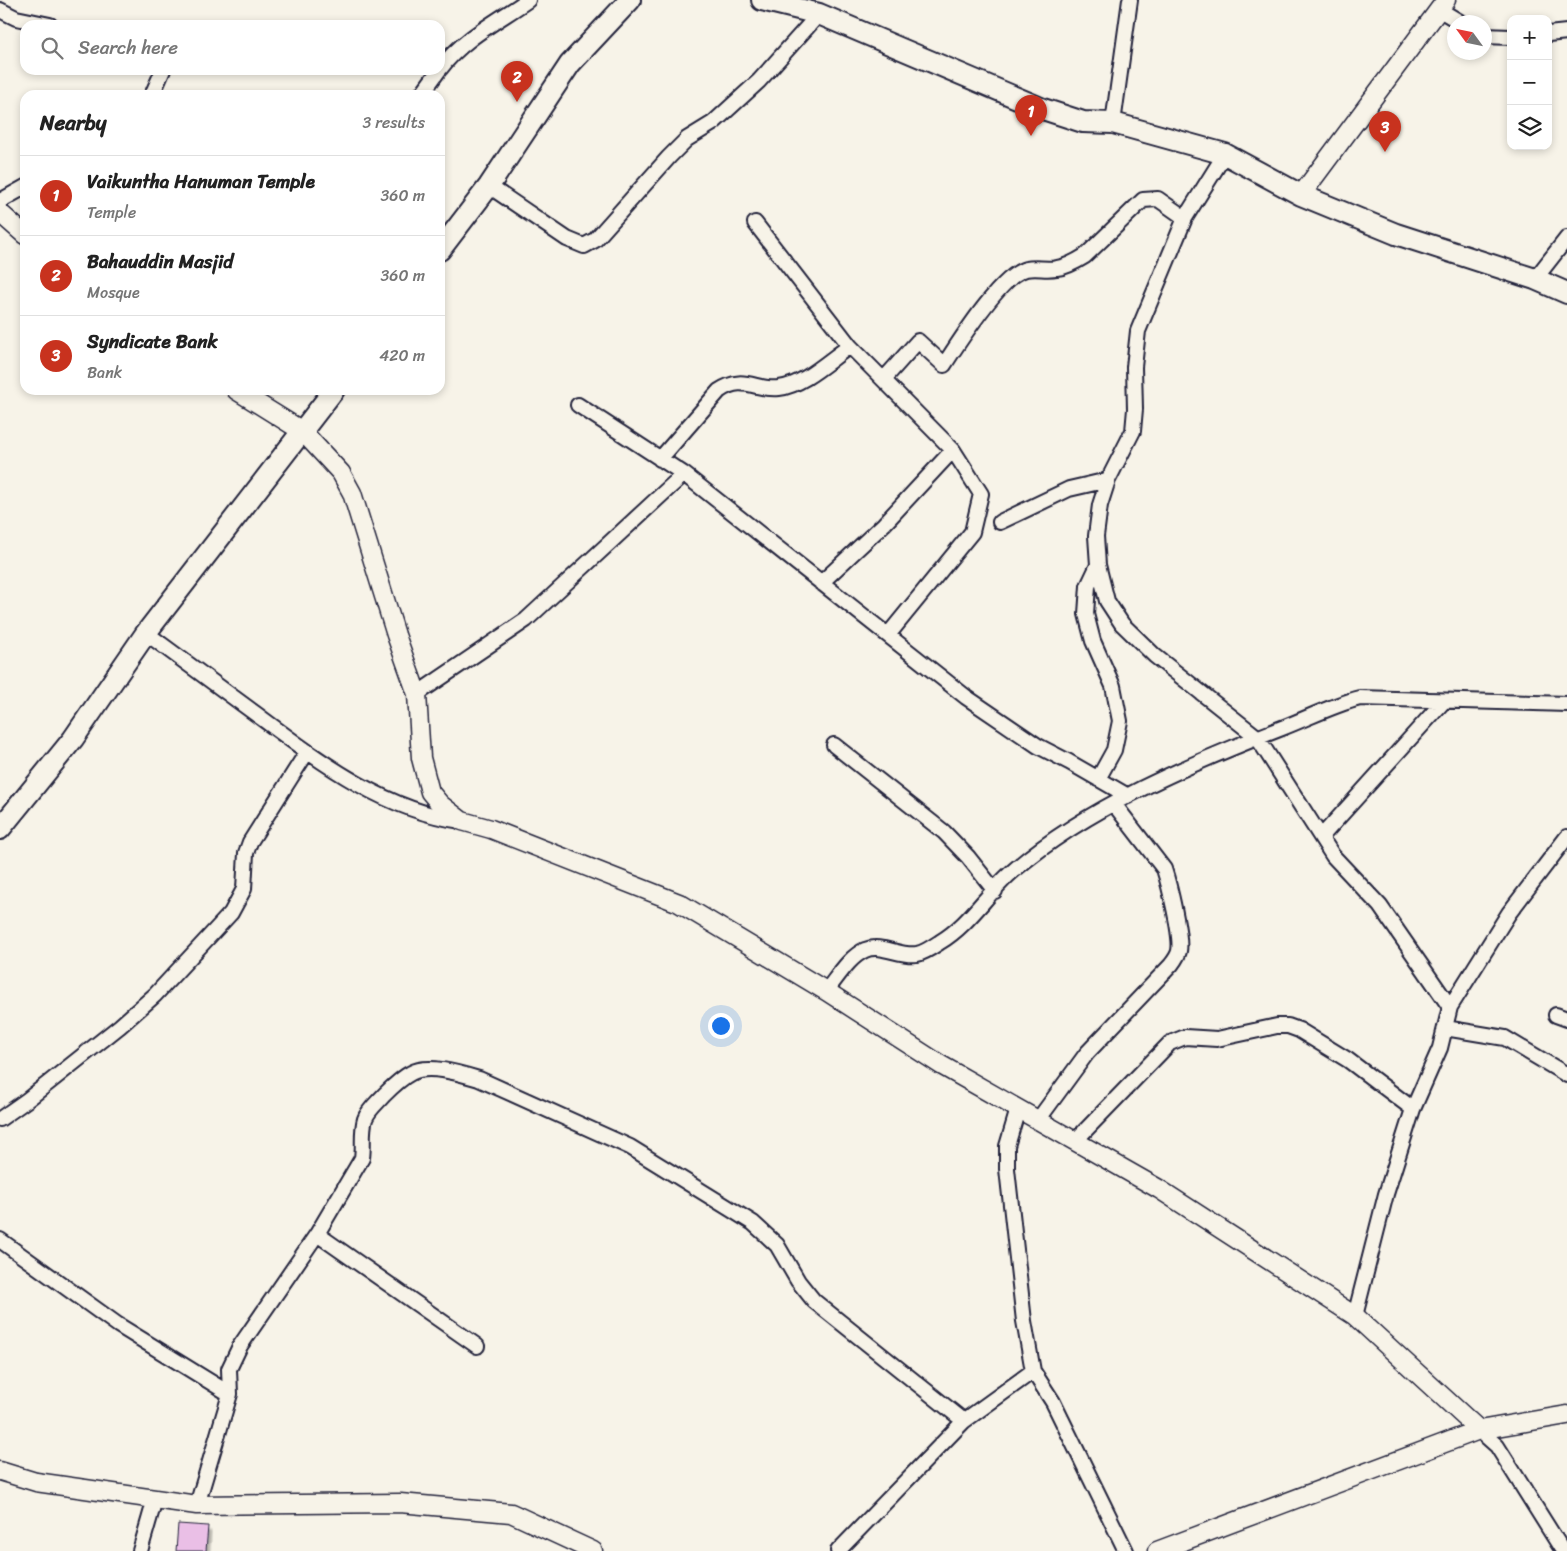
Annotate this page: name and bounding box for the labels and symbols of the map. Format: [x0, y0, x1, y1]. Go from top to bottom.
north arrow [1447, 15, 1492, 60]
pin: 2 [501, 61, 533, 102]
pin: 1 [1015, 95, 1047, 136]
pin: 3 [1369, 111, 1401, 152]
your location [708, 1013, 734, 1039]

